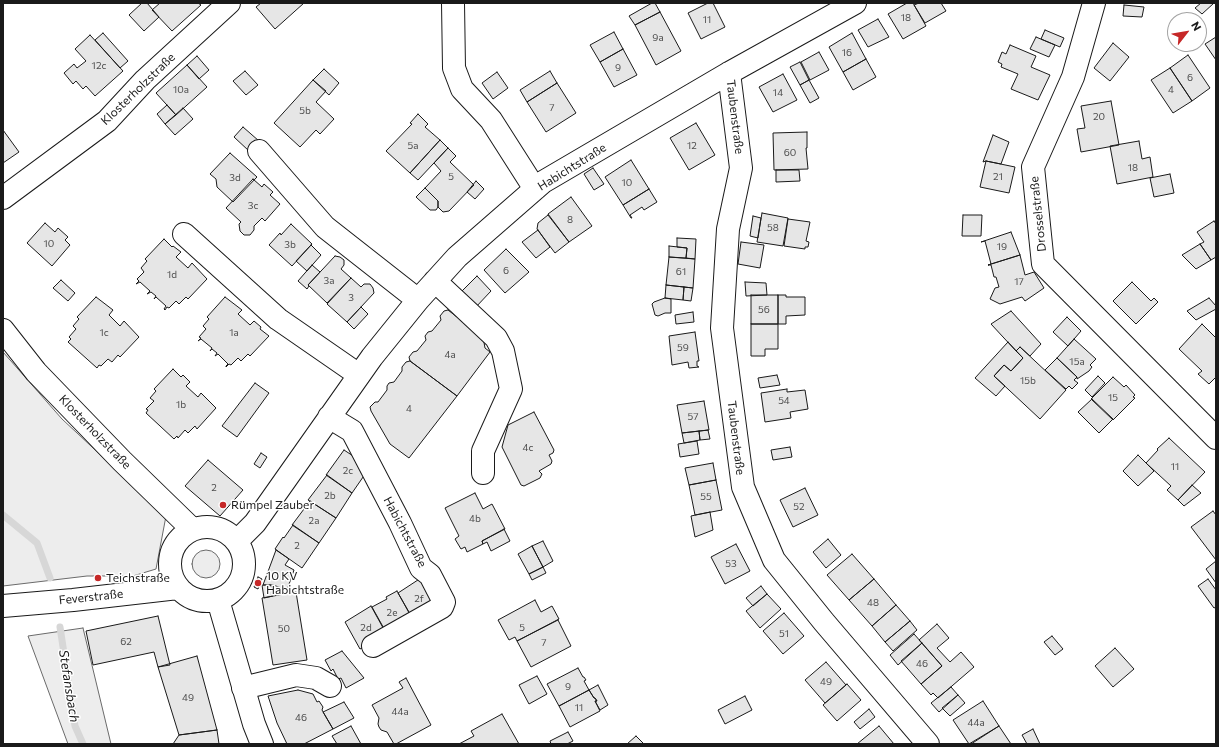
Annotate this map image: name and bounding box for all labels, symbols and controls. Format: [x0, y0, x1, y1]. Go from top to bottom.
house number: 18 [901, 12, 911, 24]
north arrow [1167, 12, 1207, 52]
house number: 11 [703, 14, 711, 26]
text: N [1189, 19, 1205, 33]
house number: 9a [652, 32, 664, 44]
house number: 16 [842, 47, 852, 59]
street label: Klosterholzstraße [98, 50, 178, 128]
house number: 12c [92, 60, 106, 72]
house number: 9 [615, 62, 621, 74]
house number: 6 [1187, 72, 1193, 84]
street label: Taubenstraße [723, 79, 747, 155]
house number: 10a [173, 84, 189, 96]
house number: 4 [1168, 84, 1174, 96]
house number: 14 [773, 87, 783, 99]
house number: 7 [549, 102, 555, 114]
house number: 5b [299, 105, 311, 117]
house number: 20 [1093, 111, 1105, 123]
house number: 5a [408, 140, 418, 152]
street label: Habichtstraße [535, 140, 609, 194]
house number: 12 [687, 140, 697, 152]
house number: 60 [784, 147, 796, 159]
house number: 18 [1128, 162, 1138, 174]
house number: 5 [448, 171, 454, 183]
house number: 21 [993, 171, 1003, 183]
house number: 3d [229, 172, 241, 184]
street label: Drosselstraße [1027, 176, 1049, 252]
house number: 10 [622, 177, 632, 189]
house number: 3c [248, 200, 258, 212]
house number: 8 [567, 214, 573, 226]
house number: 58 [767, 222, 779, 234]
house number: 10 [44, 238, 54, 250]
house number: 3b [284, 239, 296, 251]
house number: 19 [997, 241, 1007, 253]
house number: 6 [503, 265, 509, 277]
house number: 61 [676, 266, 686, 278]
house number: 1d [167, 269, 177, 281]
house number: 3a [324, 275, 334, 287]
house number: 17 [1014, 276, 1024, 288]
house number: 3 [348, 292, 354, 304]
house number: 56 [758, 304, 770, 316]
house number: 1c [99, 327, 109, 339]
house number: 1a [229, 327, 239, 339]
house number: 59 [677, 342, 689, 354]
house number: 4a [444, 349, 456, 361]
house number: 15a [1069, 356, 1085, 368]
house number: 15b [1020, 375, 1036, 387]
street label: Klosterholzstraße [56, 392, 134, 472]
house number: 15 [1108, 392, 1118, 404]
house number: 54 [778, 395, 790, 407]
house number: 1b [176, 399, 186, 411]
street label: Taubenstraße [724, 400, 748, 476]
house number: 4 [406, 403, 412, 415]
house number: 57 [687, 411, 699, 423]
house number: 4c [523, 442, 533, 454]
house number: 11 [1171, 461, 1179, 473]
house number: 2c [343, 465, 353, 477]
house number: 2 [211, 482, 217, 494]
house number: 2b [324, 490, 336, 502]
house number: 55 [700, 491, 712, 503]
street label: Habichtstraße [380, 494, 430, 570]
place label: Rümpel Zauber [231, 498, 314, 512]
marker: Rümpel Zauber [218, 500, 228, 510]
house number: 52 [793, 501, 805, 513]
house number: 4b [469, 513, 481, 525]
house number: 2a [309, 515, 319, 527]
house number: 2 [294, 540, 300, 552]
house number: 53 [725, 558, 737, 570]
place label: 10 KV Habichtstraße [266, 569, 344, 597]
place label: Teichstraße [106, 571, 170, 585]
marker: Teichstraße [93, 573, 103, 583]
marker: 10 KV Habichtstraße [253, 578, 263, 588]
street label: Feverstraße [58, 586, 124, 608]
house number: 2f [414, 593, 424, 605]
house number: 48 [867, 597, 879, 609]
house number: 2e [387, 607, 397, 619]
house number: 2d [360, 622, 372, 634]
house number: 5 [519, 622, 525, 634]
house number: 50 [278, 623, 290, 635]
house number: 51 [779, 628, 789, 640]
house number: 62 [120, 636, 132, 648]
house number: 7 [541, 637, 547, 649]
water label: Stefansbach [56, 649, 82, 723]
house number: 46 [916, 658, 928, 670]
house number: 49 [820, 676, 832, 688]
house number: 9 [565, 681, 571, 693]
house number: 49 [182, 692, 194, 704]
house number: 11 [575, 702, 583, 714]
house number: 44a [391, 706, 409, 718]
house number: 46 [295, 712, 307, 724]
house number: 44a [967, 717, 985, 729]

